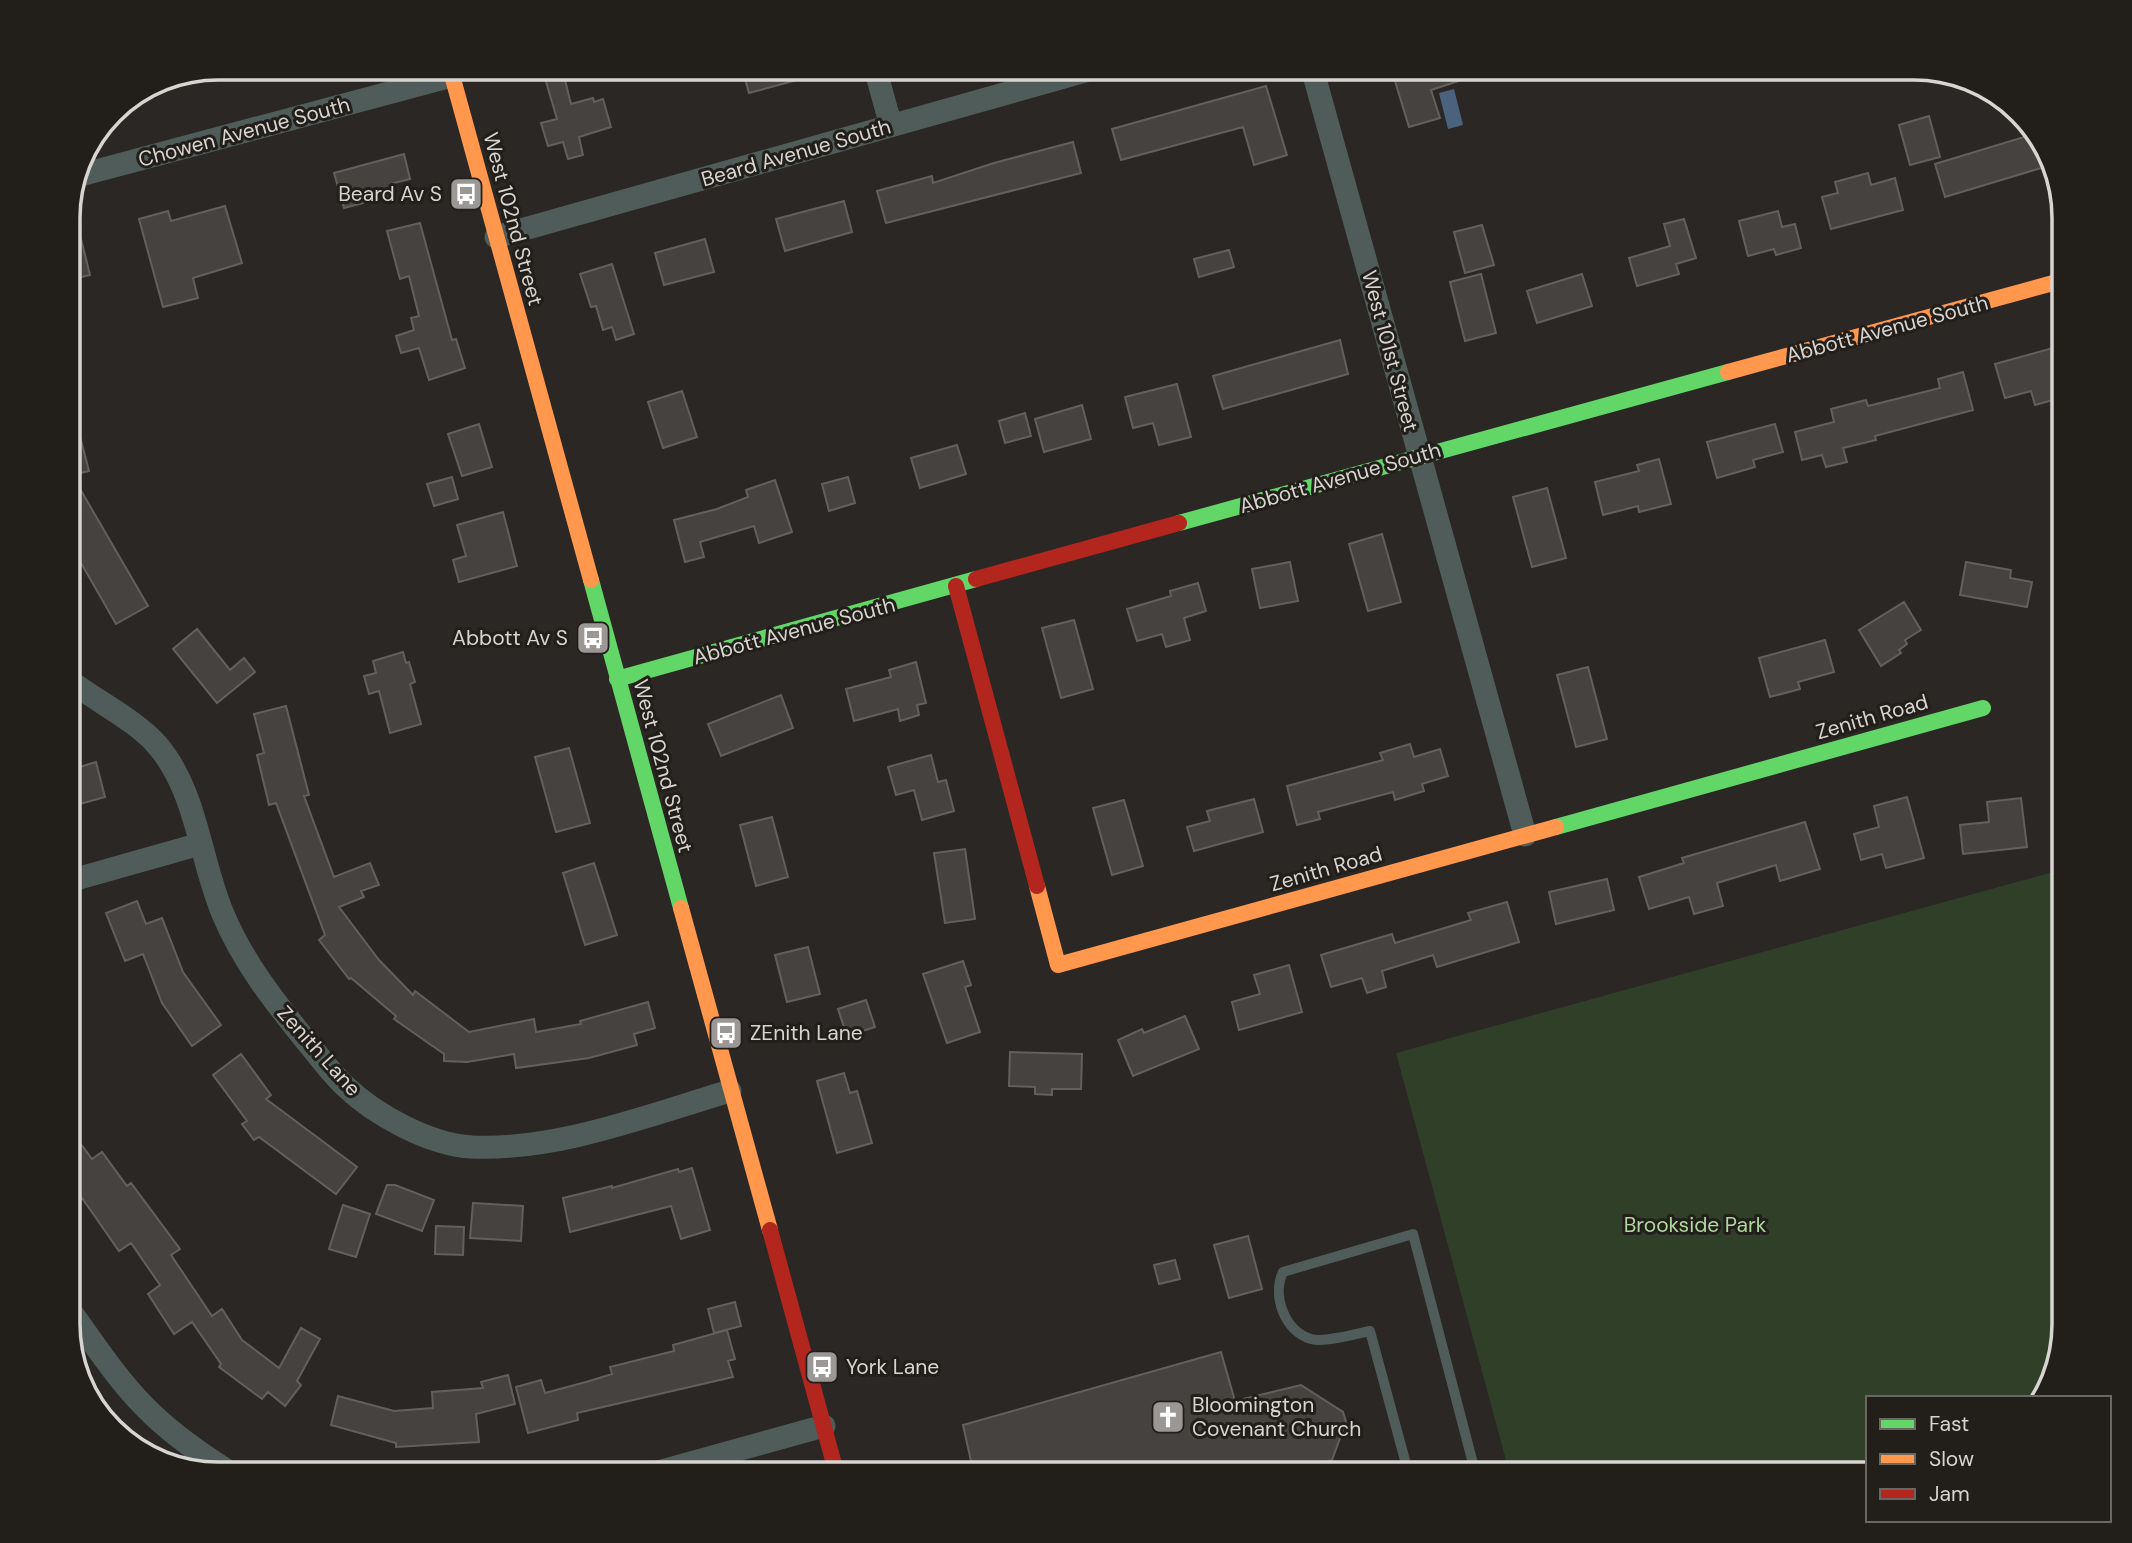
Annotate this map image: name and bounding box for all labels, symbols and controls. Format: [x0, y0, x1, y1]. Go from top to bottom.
street label: Chowen Avenue South [135, 90, 353, 174]
street label: Beard Avenue South [698, 113, 894, 193]
street label: West 102nd Street [476, 129, 550, 309]
bus stop icon: Beard Av S [447, 175, 485, 213]
place label: Beard Av S [338, 180, 442, 208]
street label: West 101st Street [1355, 267, 1425, 435]
street label: Abbott Avenue South [1783, 289, 1991, 369]
street label: Abbott Avenue South [1236, 436, 1444, 520]
street label: Abbott Avenue South [690, 591, 898, 671]
bus stop icon: Abbott Av S [574, 619, 612, 657]
place label: Abbott Av S [452, 624, 568, 652]
street label: West 102nd Street [626, 676, 700, 856]
street label: Zenith Road [1813, 688, 1931, 746]
street label: Zenith Road [1267, 840, 1385, 898]
street label: Zenith Lane [271, 1000, 367, 1102]
bus stop icon: ZEnith Lane [707, 1014, 745, 1052]
place label: ZEnith Lane [750, 1019, 863, 1047]
park label: Brookside Park [1624, 1211, 1767, 1239]
bus stop icon: York Lane [803, 1348, 841, 1386]
place label: York Lane [846, 1353, 939, 1381]
place label: Bloomington Covenant Church [1192, 1391, 1361, 1443]
legend [1866, 1396, 2111, 1522]
church icon: Bloomington Covenant Church [1149, 1398, 1187, 1436]
text: Fast [1929, 1410, 1969, 1438]
text: Slow [1929, 1445, 1974, 1473]
text: Jam [1929, 1480, 1970, 1508]

